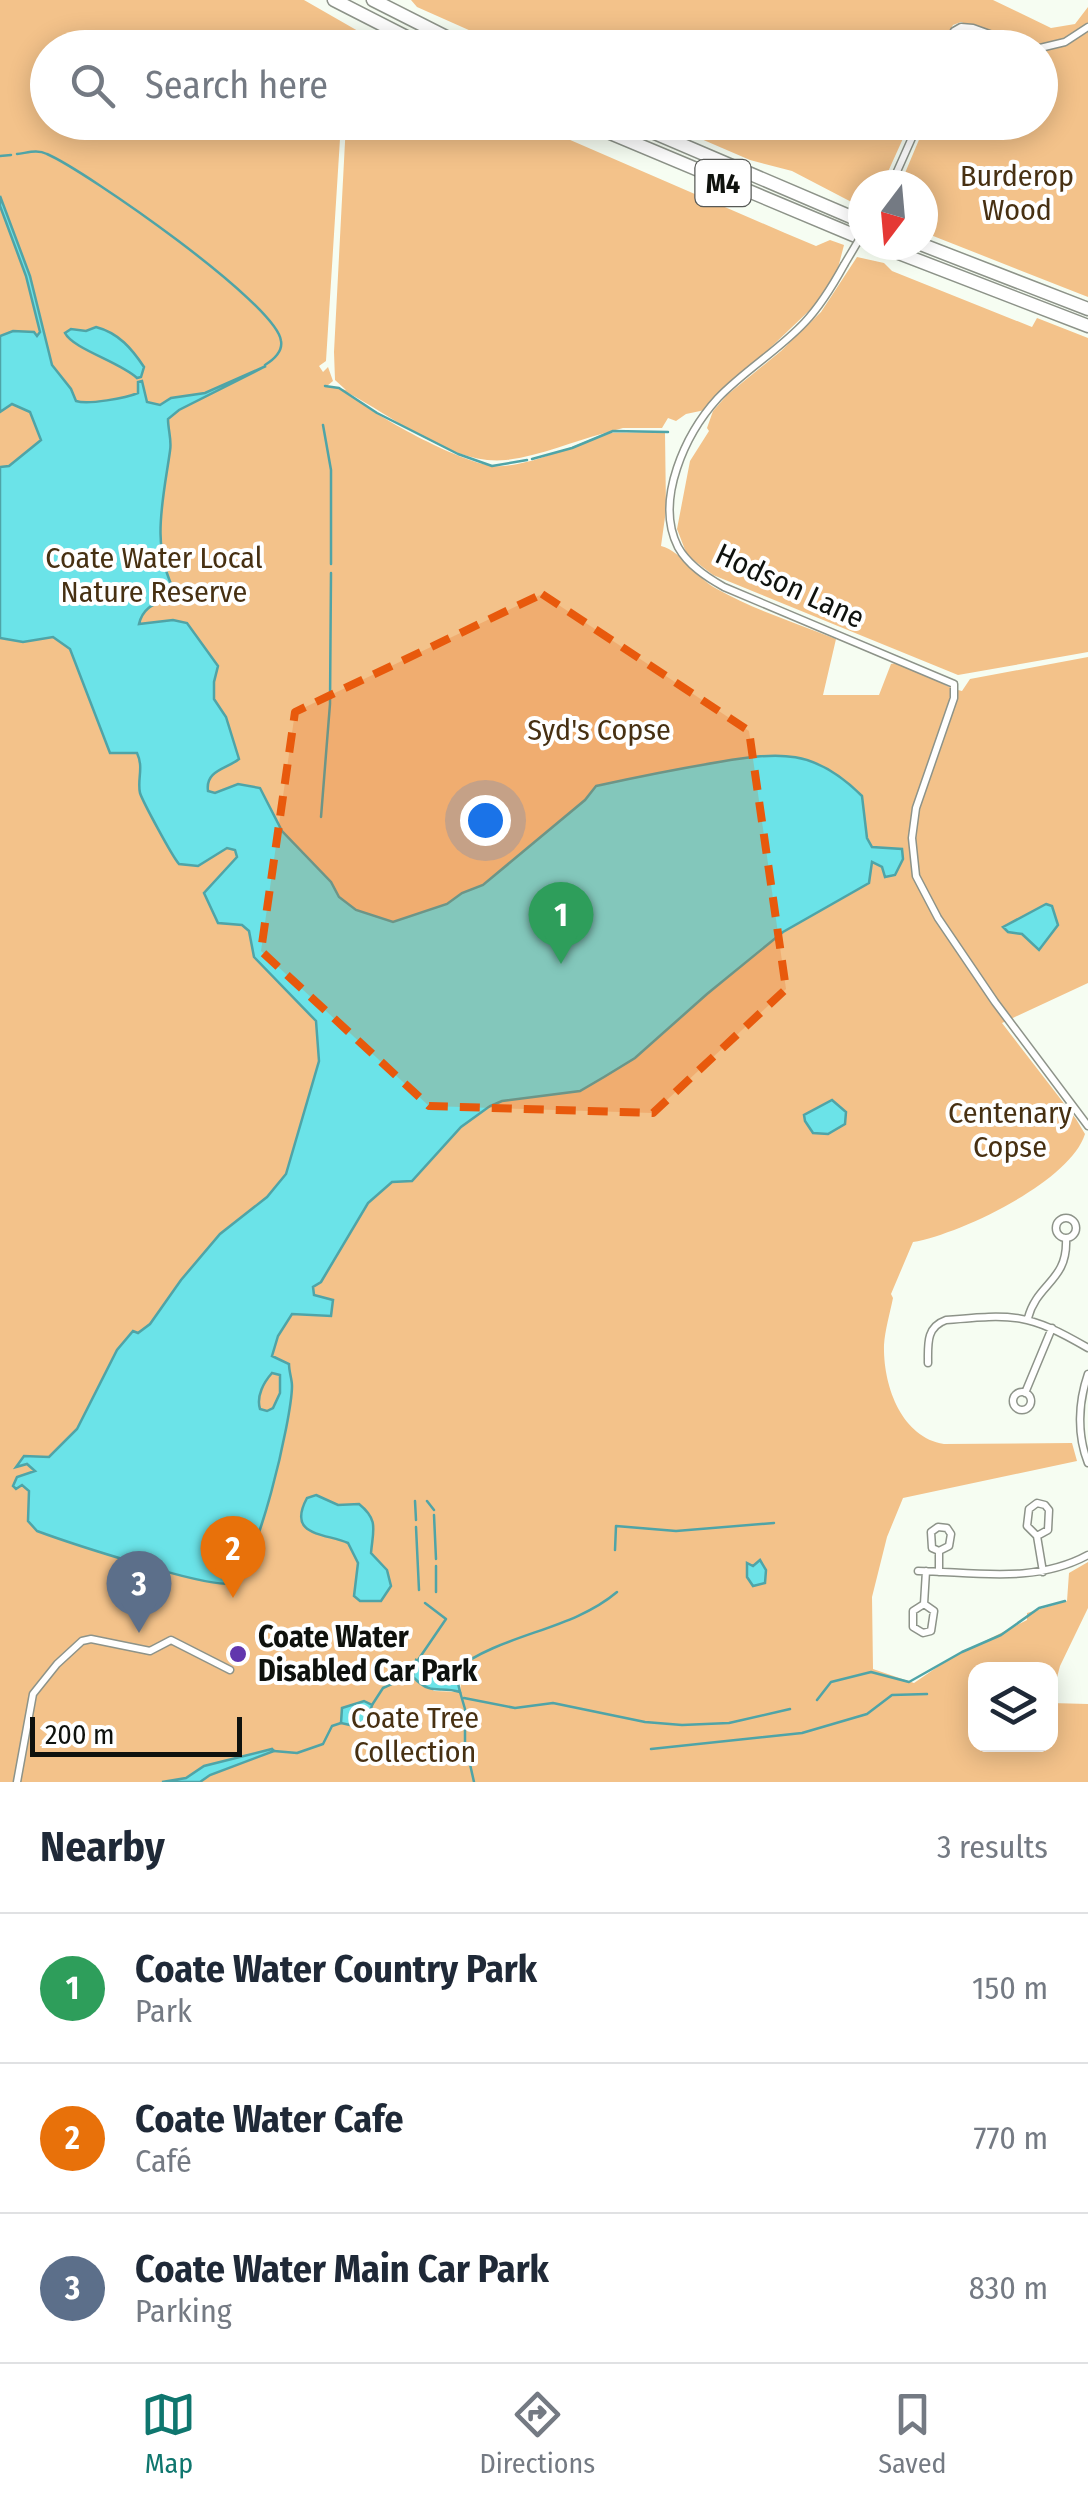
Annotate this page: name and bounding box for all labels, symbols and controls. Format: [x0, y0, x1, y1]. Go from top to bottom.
search box [30, 30, 1058, 140]
icon: search [65, 58, 120, 113]
text: Search here [145, 62, 328, 108]
park label: Burderop Wood [960, 158, 1074, 228]
road number: M4 [696, 160, 750, 206]
north arrow [848, 170, 938, 260]
street label: Hodson Lane [710, 536, 870, 636]
park label: Coate Water Local Nature Reserve [45, 540, 263, 610]
park label: Syd's Copse [527, 712, 671, 748]
your location [460, 795, 511, 846]
pin: 1 [528, 882, 594, 964]
park label: Centenary Copse [948, 1095, 1073, 1165]
pin: 2 [200, 1516, 266, 1598]
pin: 3 [106, 1550, 172, 1633]
place label: Coate Water Disabled Car Park [258, 1619, 478, 1689]
marker: Coate Water Disabled Car Park [227, 1643, 249, 1665]
map controls [968, 1662, 1058, 1752]
button: layers [968, 1662, 1058, 1752]
park label: Coate Tree Collection [351, 1700, 479, 1770]
scale bar [30, 1712, 242, 1756]
text: 200 m [45, 1718, 115, 1751]
text: Nearby [40, 1822, 165, 1872]
text: 3 results [937, 1828, 1048, 1866]
text: Coate Water Country Park [135, 1946, 537, 1992]
text: 1 [66, 1969, 79, 2007]
text: 150 m [972, 1969, 1048, 2007]
text: Park [135, 1992, 192, 2030]
text: Coate Water Cafe [135, 2096, 404, 2142]
text: 2 [65, 2119, 80, 2157]
text: 770 m [974, 2119, 1048, 2157]
text: Café [135, 2142, 192, 2180]
text: Coate Water Main Car Park [135, 2246, 549, 2292]
text: 3 [65, 2269, 80, 2307]
text: 830 m [969, 2269, 1048, 2307]
text: Parking [135, 2292, 232, 2330]
tab: Map [141, 2387, 196, 2480]
tab: Directions [479, 2387, 595, 2480]
tab: Saved [878, 2387, 947, 2480]

